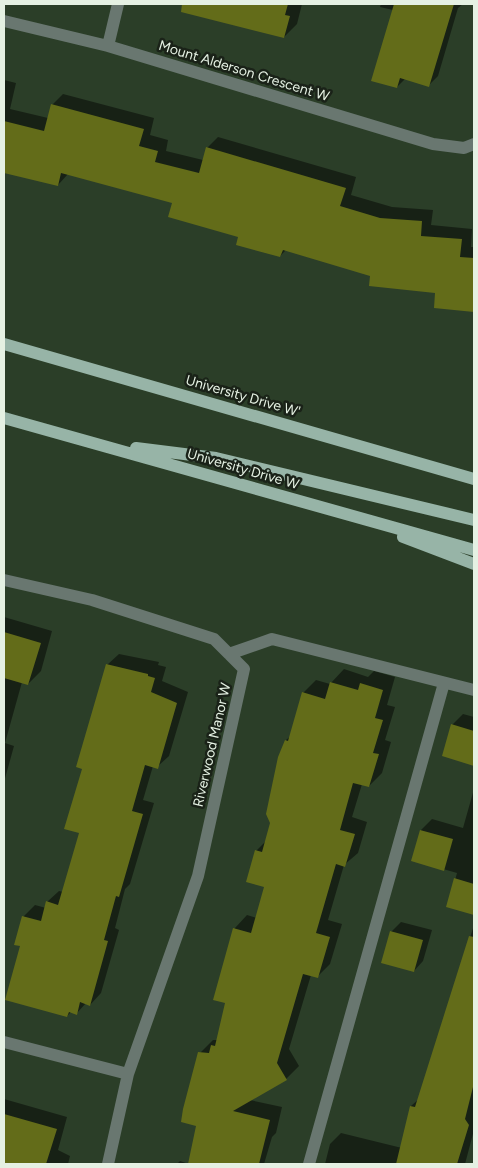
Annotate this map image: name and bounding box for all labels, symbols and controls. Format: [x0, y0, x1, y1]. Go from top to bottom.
street label: Mount Alderson Crescent W [157, 37, 332, 105]
street label: University Drive W' [184, 372, 302, 420]
street label: University Drive W [185, 445, 301, 493]
street label: Riverwood Manor W [189, 681, 235, 809]

